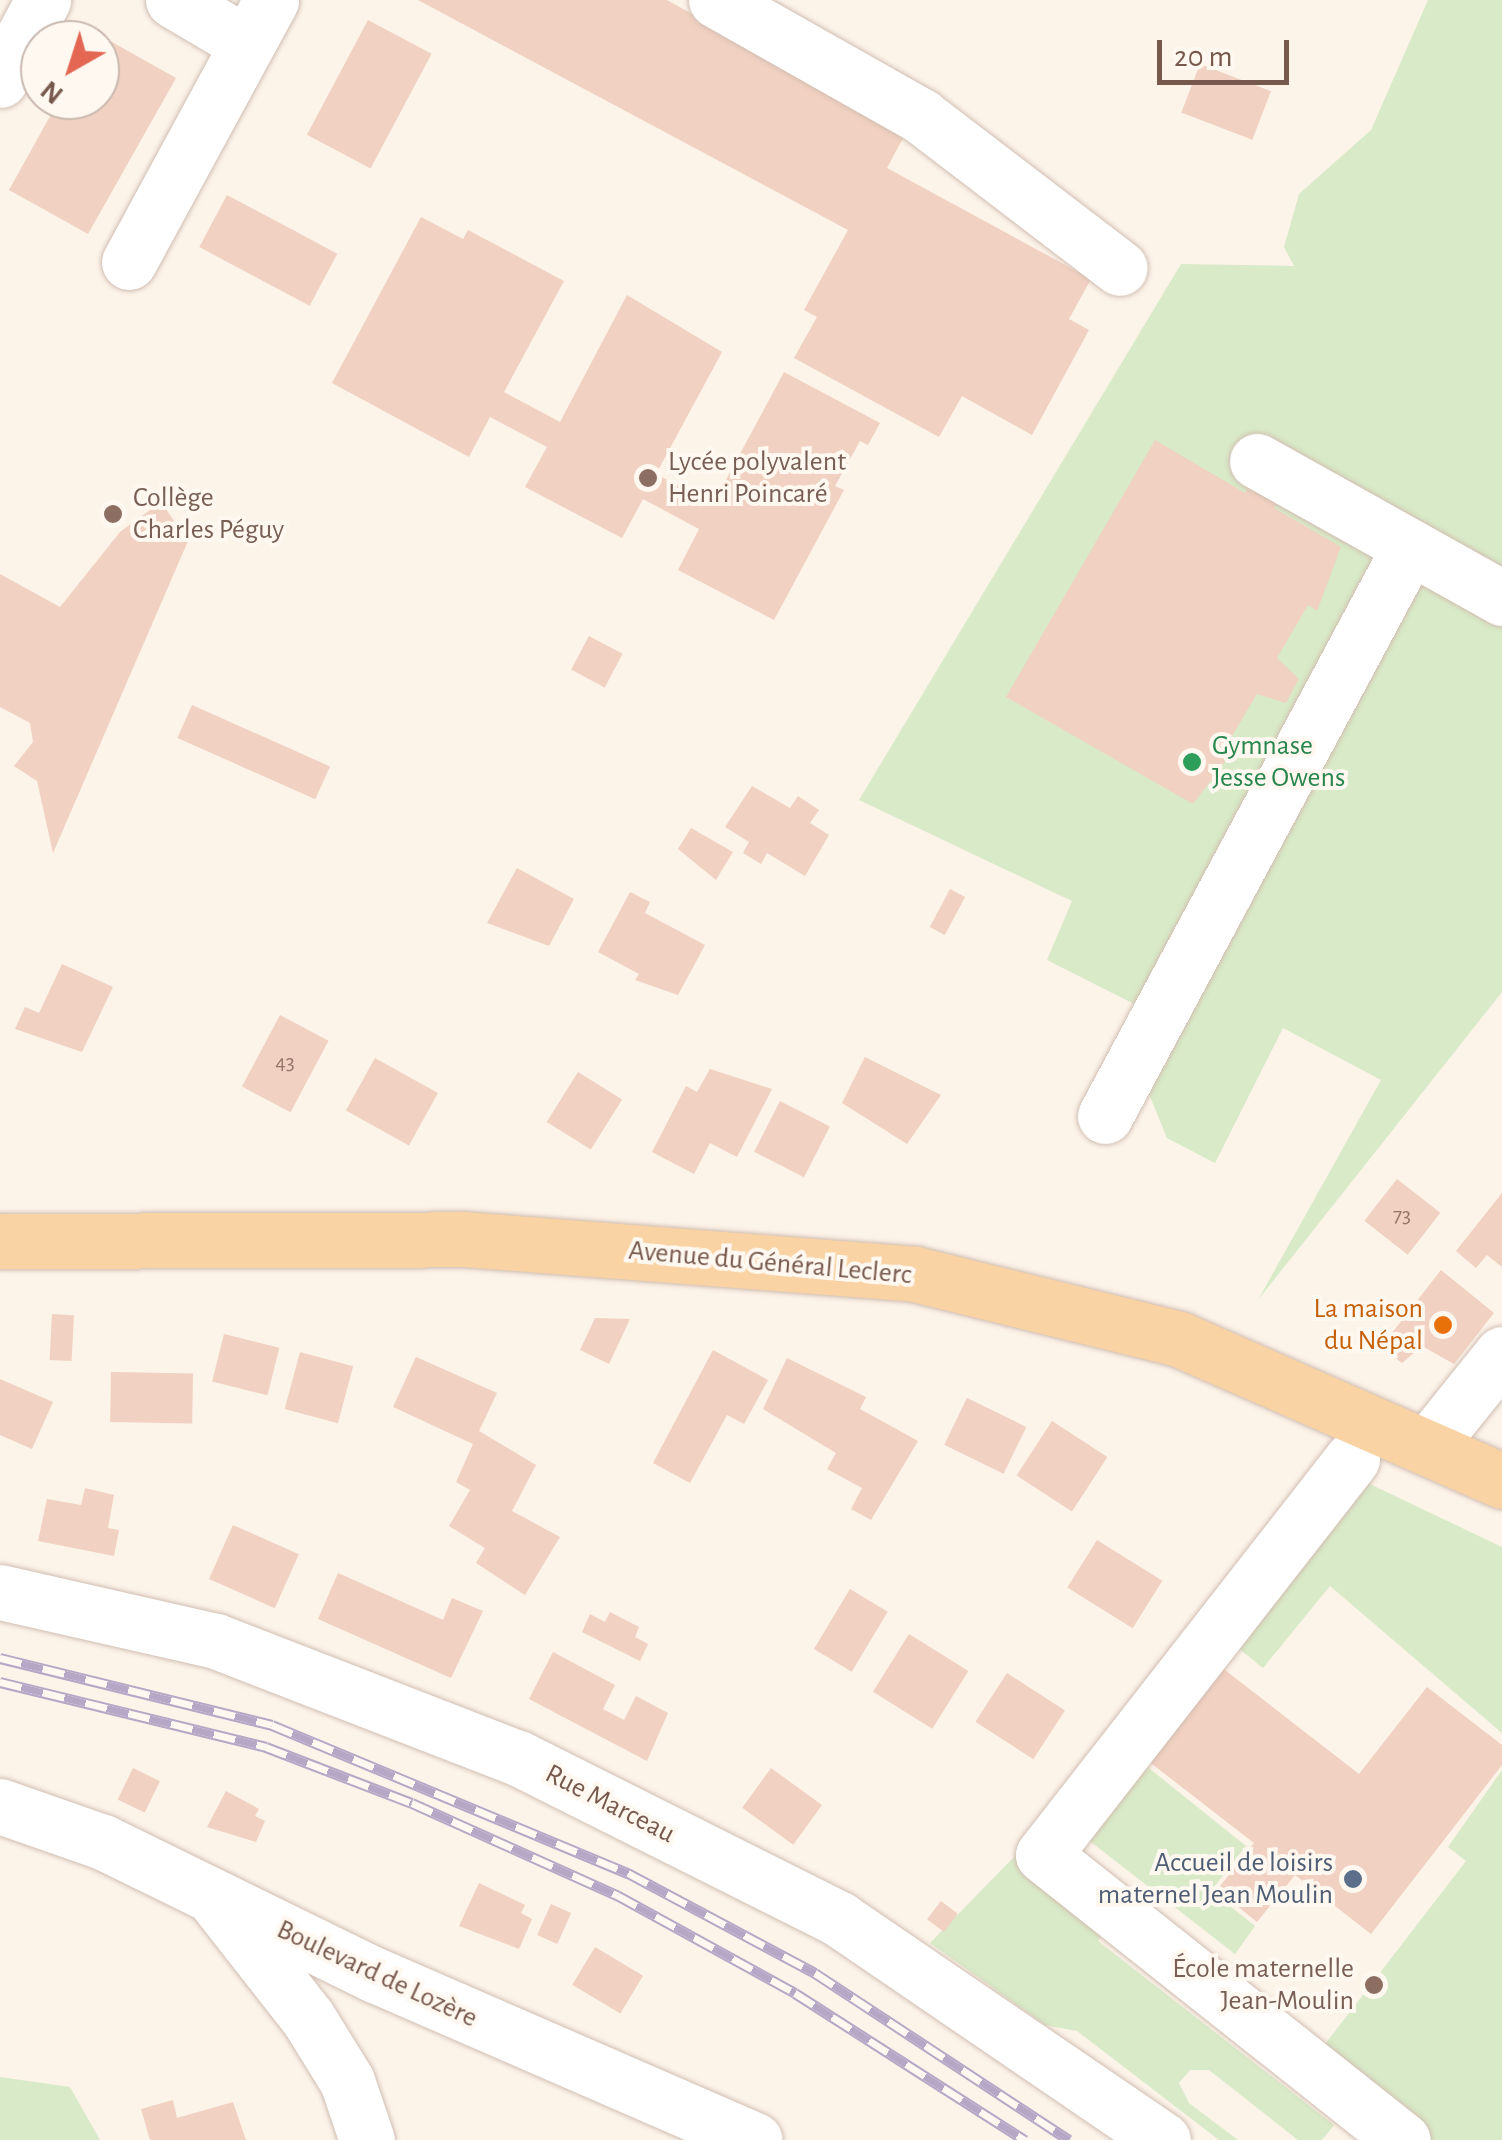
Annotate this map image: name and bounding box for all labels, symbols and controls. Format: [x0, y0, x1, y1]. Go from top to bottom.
north arrow [20, 20, 120, 120]
scale bar [1162, 20, 1294, 82]
text: 20 m [1174, 42, 1232, 72]
text: N [36, 75, 69, 109]
place label: Lycée polyvalent Henri Poincaré [668, 445, 846, 511]
marker: Lycée polyvalent Henri Poincaré [637, 467, 659, 489]
place label: Collège Charles Péguy [133, 481, 284, 547]
marker: Collège Charles Péguy [102, 503, 124, 525]
place label: Gymnase Jesse Owens [1212, 729, 1345, 795]
marker: Gymnase Jesse Owens [1181, 751, 1203, 773]
house number: 43 [275, 1050, 295, 1076]
house number: 73 [1393, 1203, 1411, 1229]
street label: Avenue du Général Leclerc [627, 1234, 913, 1292]
place label: La maison du Népal [1313, 1292, 1423, 1358]
marker: La maison du Népal [1432, 1314, 1454, 1336]
street label: Rue Marceau [539, 1757, 681, 1851]
place label: Accueil de loisirs maternel Jean Moulin [1098, 1846, 1333, 1912]
marker: Accueil de loisirs maternel Jean Moulin [1342, 1868, 1364, 1890]
street label: Boulevard de Lozère [271, 1913, 483, 2035]
place label: École maternelle Jean-Moulin [1172, 1952, 1354, 2018]
marker: École maternelle Jean-Moulin [1363, 1974, 1385, 1996]

